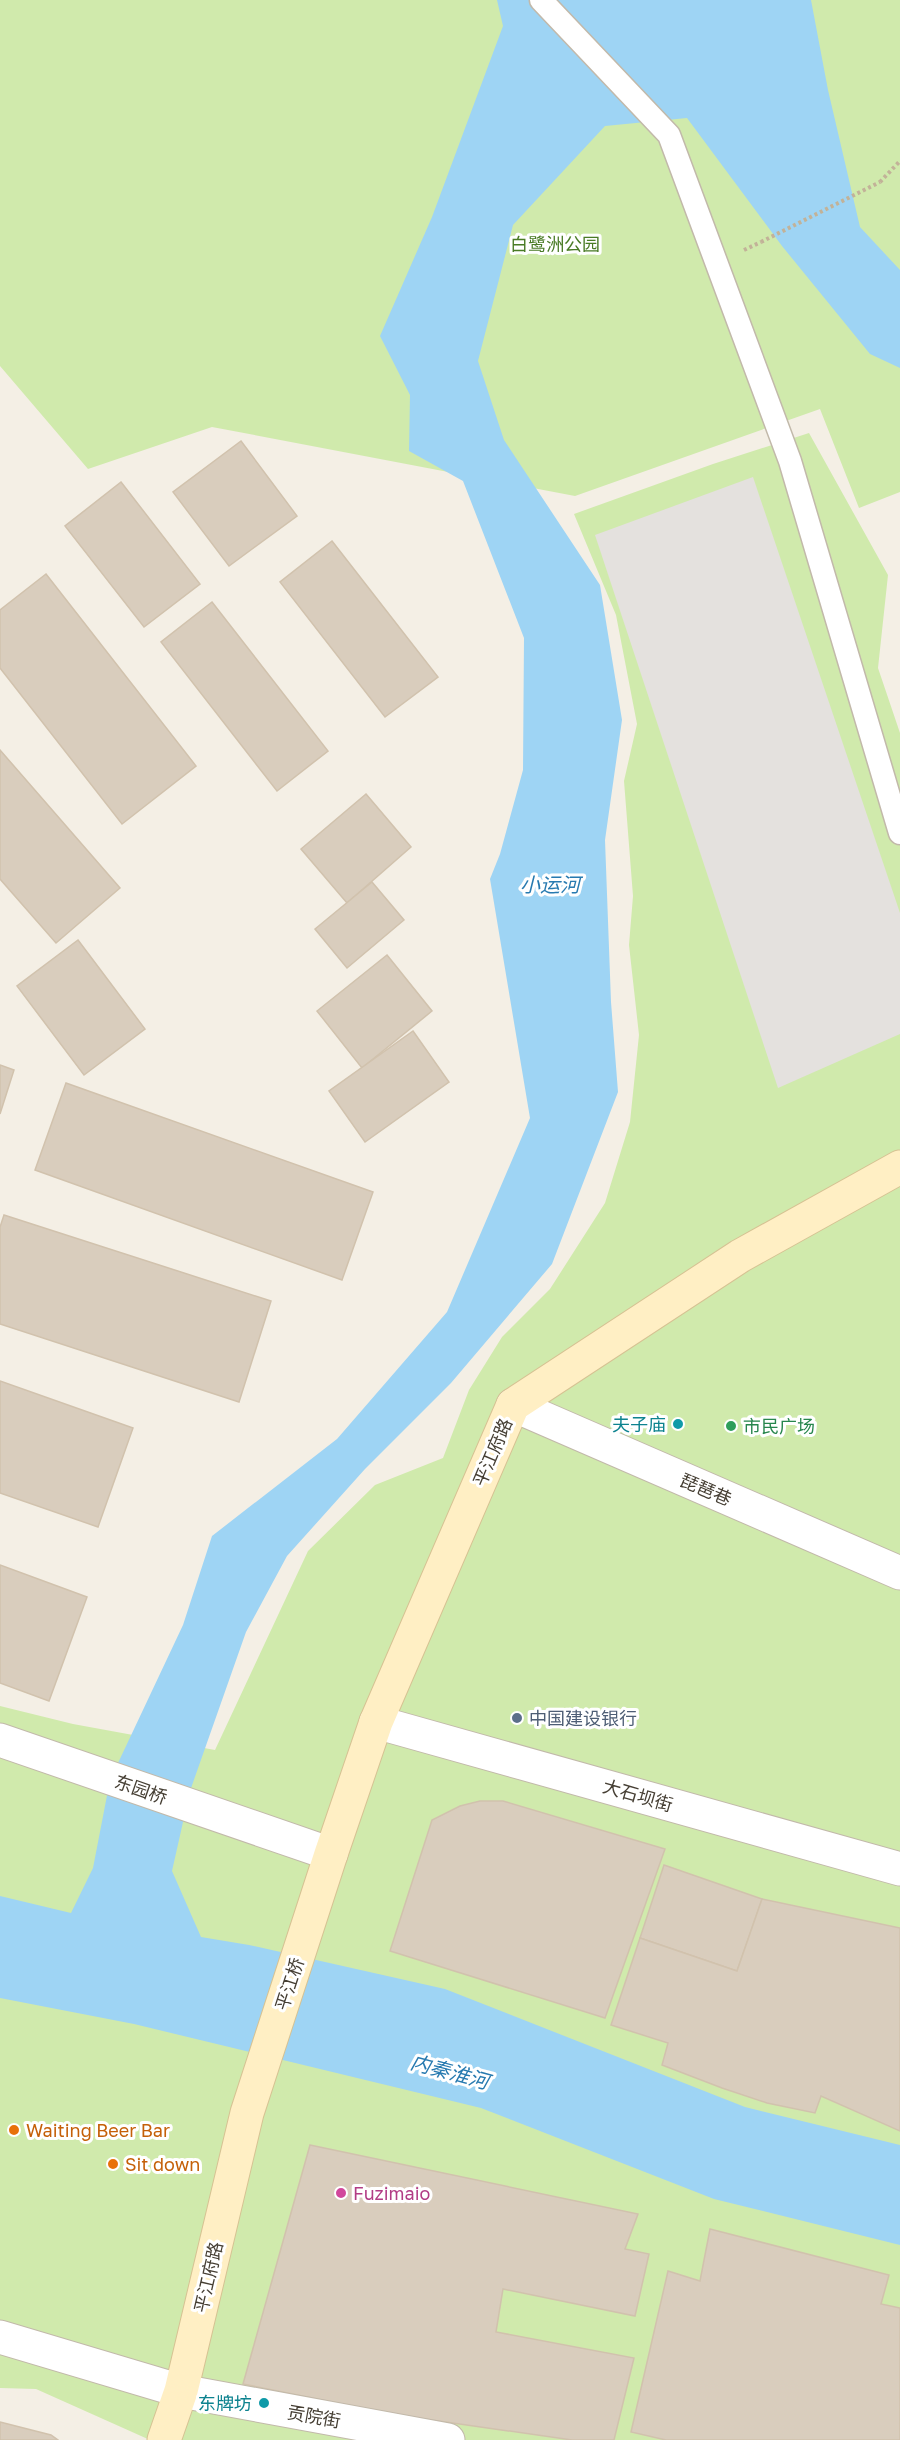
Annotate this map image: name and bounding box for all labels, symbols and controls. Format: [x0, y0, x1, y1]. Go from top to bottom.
park label: 白鹭洲公园 [510, 233, 600, 255]
water label: 小运河 [520, 872, 584, 896]
place label: 夫子庙 [612, 1413, 666, 1435]
street label: 平江府路 [468, 1415, 516, 1489]
place label: 市民广场 [743, 1415, 815, 1437]
marker: 夫子庙 [671, 1417, 685, 1431]
marker: 市民广场 [724, 1419, 738, 1433]
street label: 琵琶巷 [677, 1468, 735, 1510]
place label: 中国建设银行 [529, 1707, 637, 1729]
marker: 中国建设银行 [510, 1711, 524, 1725]
street label: 东园桥 [112, 1770, 170, 1808]
street label: 大石坝街 [600, 1775, 676, 1815]
street label: 平江桥 [270, 1955, 308, 2013]
water label: 内秦淮河 [408, 2049, 496, 2094]
place label: Waiting Beer Bar [26, 2119, 170, 2141]
marker: Waiting Beer Bar [7, 2123, 21, 2137]
place label: Sit down [125, 2153, 200, 2175]
marker: Sit down [106, 2157, 120, 2171]
place label: Fuzimaio [353, 2182, 430, 2204]
marker: Fuzimaio [334, 2186, 348, 2200]
street label: 平江府路 [189, 2239, 227, 2315]
place label: 东牌坊 [198, 2392, 252, 2414]
marker: 东牌坊 [257, 2396, 271, 2410]
street label: 贡院街 [286, 2400, 342, 2432]

